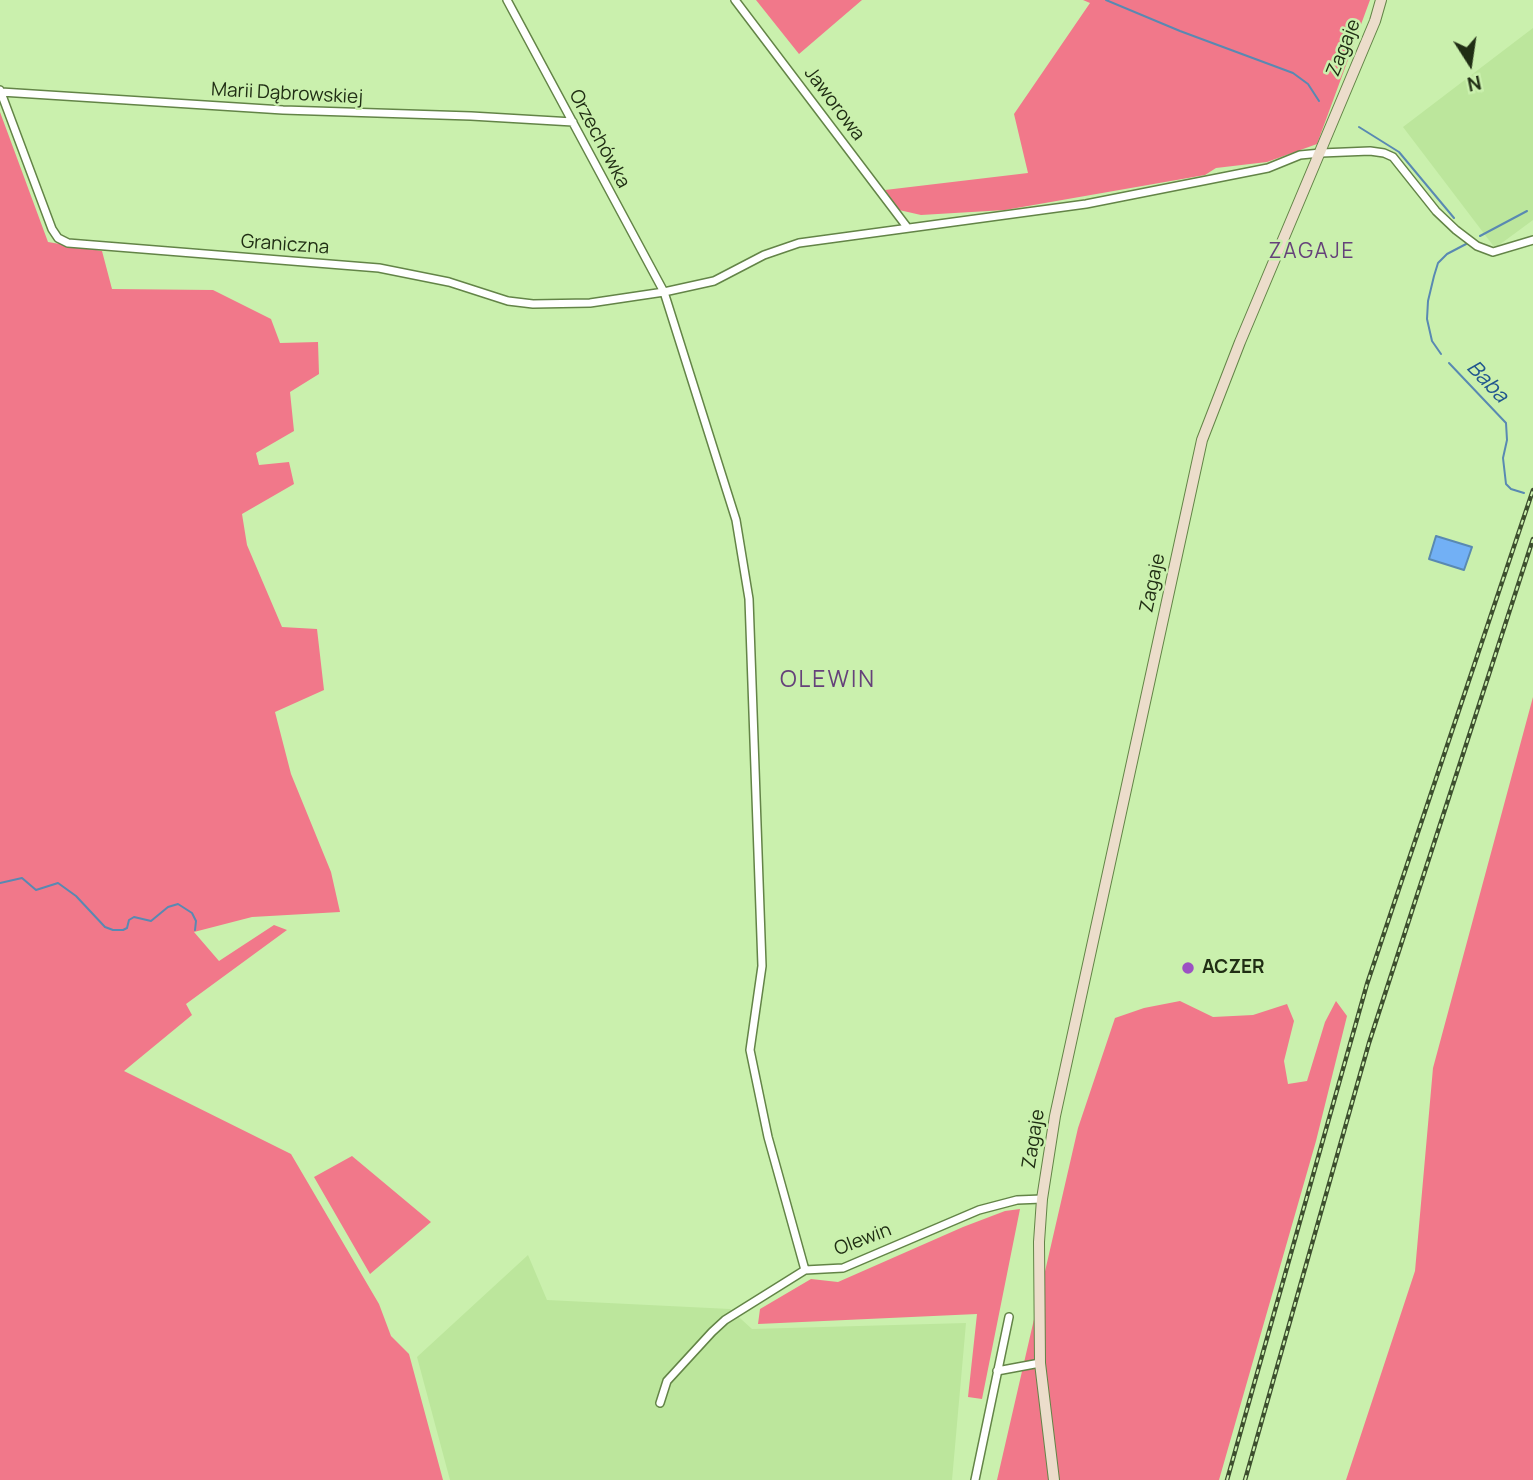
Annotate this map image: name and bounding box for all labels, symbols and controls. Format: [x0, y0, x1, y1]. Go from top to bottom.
street label: Zagaje [1322, 16, 1366, 80]
north arrow [1435, 28, 1505, 98]
street label: Jaworowa [799, 63, 869, 145]
text: N [1465, 69, 1484, 98]
street label: Marii Dąbrowskiej [210, 79, 364, 109]
street label: Orzechówka [564, 86, 634, 192]
street label: Graniczna [240, 231, 330, 259]
district label: ZAGAJE [1269, 239, 1355, 265]
water label: Baba [1461, 356, 1513, 408]
street label: Zagaje [1136, 551, 1170, 615]
district label: OLEWIN [781, 667, 875, 695]
place label: ACZER [1202, 957, 1265, 979]
marker: ACZER [1180, 960, 1196, 976]
street label: Zagaje [1018, 1108, 1050, 1170]
street label: Olewin [831, 1219, 895, 1261]

